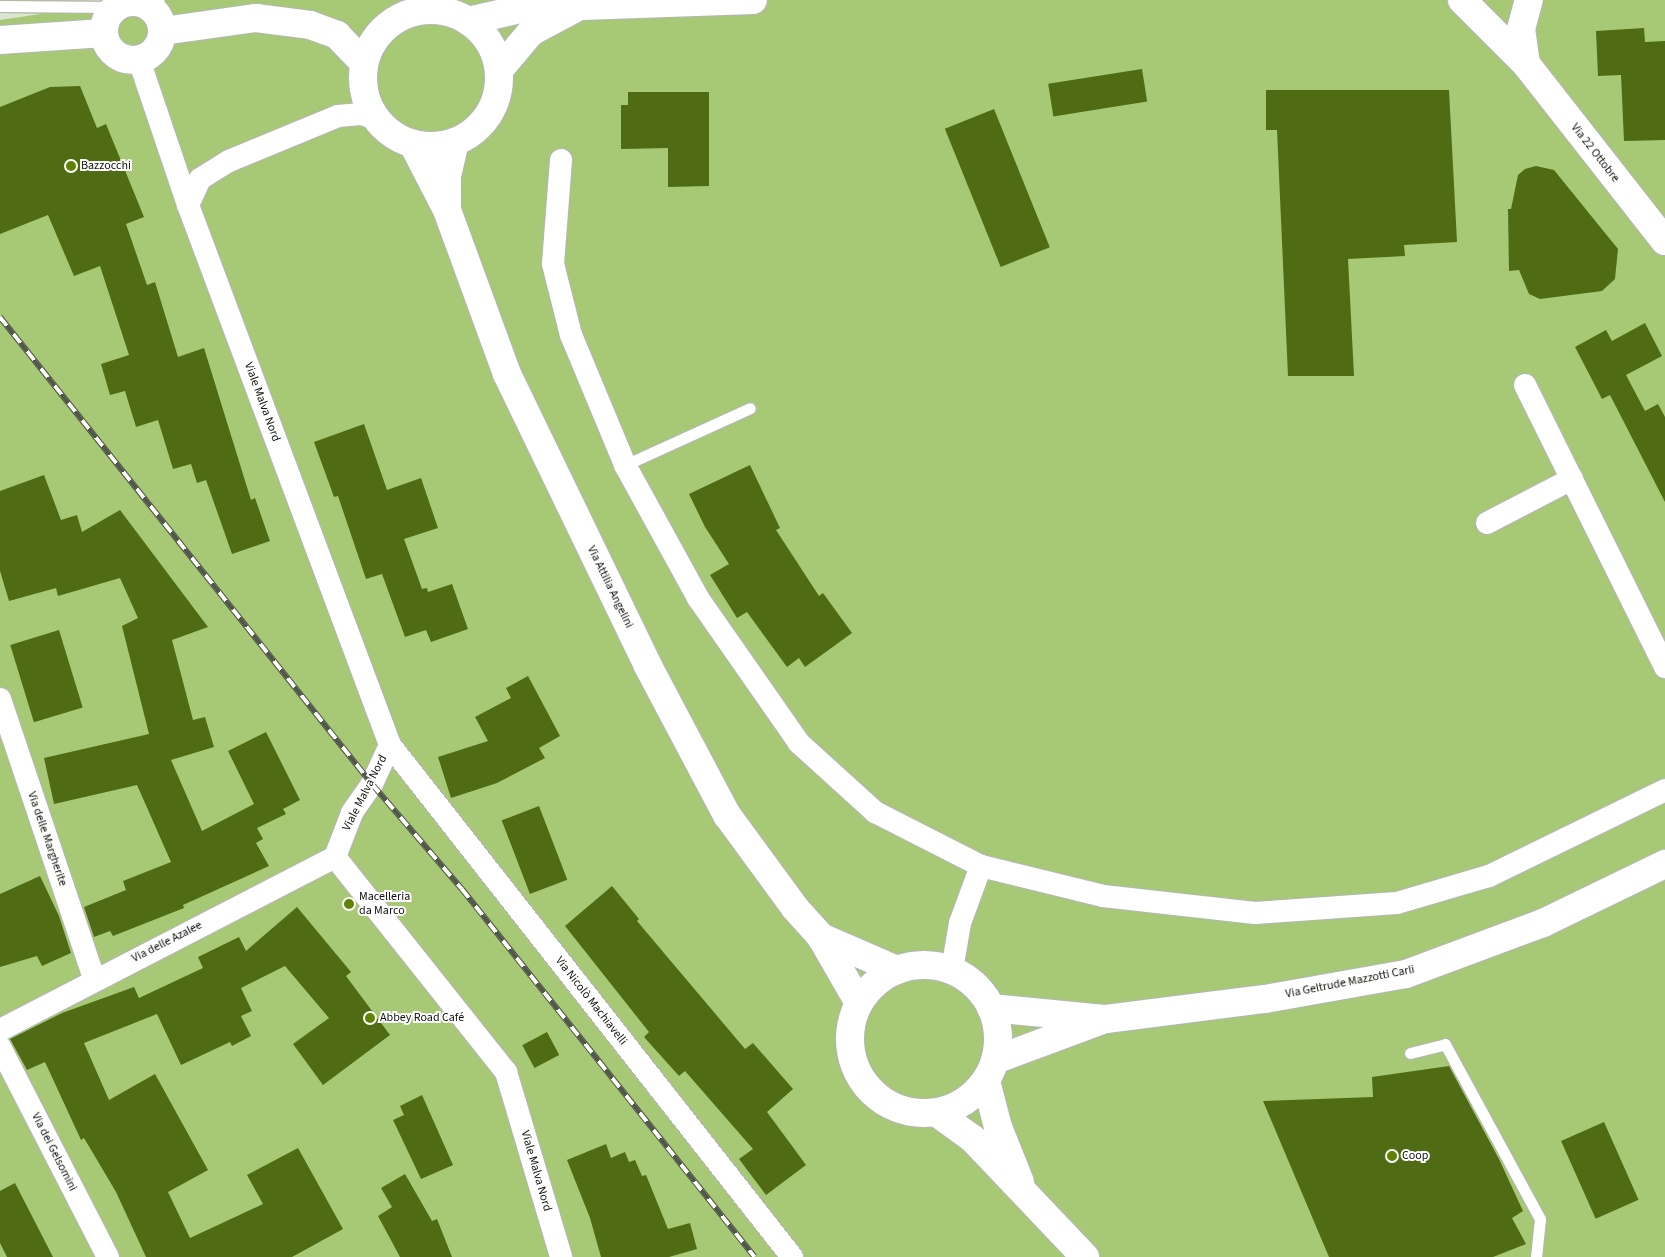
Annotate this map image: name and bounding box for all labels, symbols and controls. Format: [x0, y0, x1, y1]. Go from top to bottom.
street label: Via 22 Ottobre [1568, 121, 1622, 185]
place label: Bazzocchi [81, 159, 131, 173]
marker: Bazzocchi [65, 160, 77, 172]
street label: Viale Malva Nord [241, 360, 283, 444]
street label: Via Attilia Angelini [584, 544, 636, 630]
street label: Viale Malva Nord [340, 753, 390, 833]
street label: Via delle Margherite [24, 790, 70, 888]
place label: Macelleria da Marco [359, 890, 410, 918]
marker: Macelleria da Marco [343, 898, 355, 910]
street label: Via delle Azalee [129, 918, 205, 966]
street label: Via Nicolò Machiavelli [552, 954, 630, 1048]
street label: Via Geltrude Mazzotti Carli [1284, 962, 1416, 1002]
place label: Abbey Road Café [380, 1011, 464, 1025]
marker: Abbey Road Café [364, 1012, 376, 1024]
street label: Via dei Gelsomini [28, 1110, 80, 1194]
street label: Viale Malva Nord [518, 1129, 554, 1213]
place label: Coop [1402, 1149, 1429, 1163]
marker: Coop [1386, 1150, 1398, 1162]

